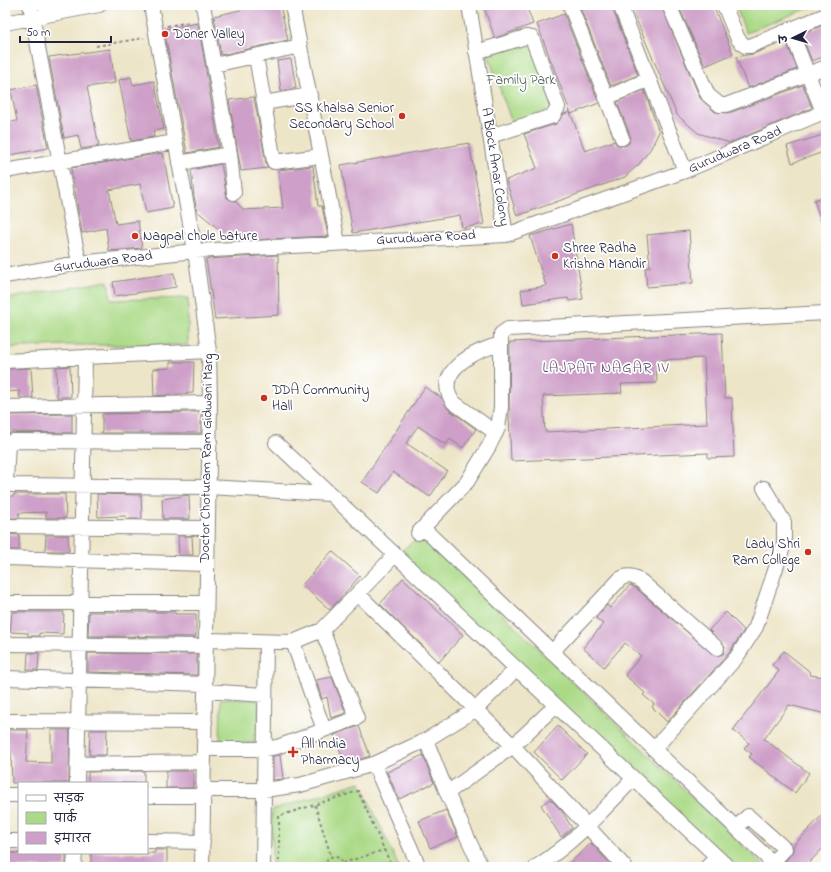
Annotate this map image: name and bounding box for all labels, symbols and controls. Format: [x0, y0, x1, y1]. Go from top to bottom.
scale bar [20, 18, 111, 44]
north arrow [773, 18, 813, 58]
text: 50 m [26, 24, 50, 42]
place label: Döner Valley [172, 24, 245, 46]
marker: Döner Valley [160, 29, 170, 39]
text: उ [776, 33, 792, 44]
park label: Family Park [486, 70, 556, 92]
place label: SS Khalsa Senior Secondary School [289, 98, 395, 136]
street label: A Block Amar Colony [474, 106, 515, 228]
marker: SS Khalsa Senior Secondary School [397, 111, 407, 121]
street label: Gurudwara Road [685, 121, 785, 179]
street label: Gurudwara Road [376, 225, 476, 251]
place label: Nagpal chole bature [143, 226, 258, 248]
marker: Nagpal chole bature [130, 231, 140, 241]
place label: Shree Radha Krishna Mandir [563, 238, 647, 275]
street label: Gurudwara Road [52, 245, 154, 278]
marker: Shree Radha Krishna Mandir [550, 251, 560, 261]
street label: Doctor Choturam Ram Gidwani Marg [195, 353, 220, 564]
district label: LAJPAT NAGAR IV [542, 357, 670, 379]
place label: DDA Community Hall [271, 380, 370, 417]
marker: DDA Community Hall [259, 393, 269, 403]
place label: Lady Shri Ram College [732, 534, 801, 572]
marker: Lady Shri Ram College [803, 547, 813, 557]
place label: All India Pharmacy [301, 734, 359, 772]
marker: All India Pharmacy [288, 747, 298, 757]
legend [18, 782, 148, 854]
text: सड़क [53, 790, 85, 808]
text: पार्क [53, 808, 78, 828]
text: इमारत [54, 830, 92, 848]

